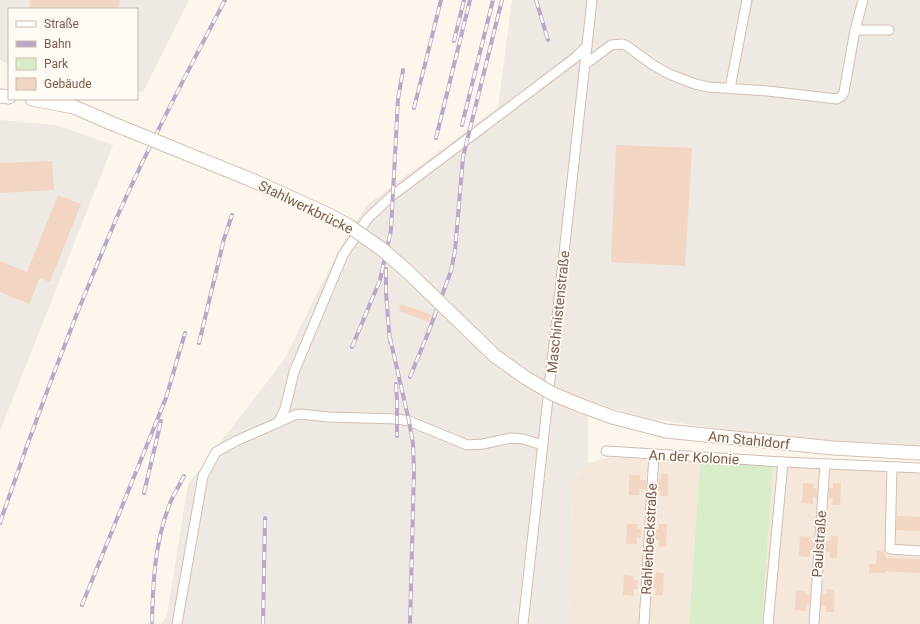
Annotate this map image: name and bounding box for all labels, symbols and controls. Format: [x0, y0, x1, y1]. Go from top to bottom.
legend [8, 8, 138, 100]
text: Straße [44, 17, 79, 31]
text: Bahn [44, 37, 71, 51]
text: Park [44, 57, 69, 71]
text: Gebäude [44, 77, 92, 91]
street label: Stahlwerkbrücke [256, 177, 356, 237]
street label: Maschinistenstraße [544, 250, 572, 374]
street label: Am Stahldorf [707, 428, 791, 452]
street label: An der Kolonie [648, 447, 740, 467]
street label: Rahlenbeckstraße [638, 483, 660, 595]
street label: Paulstraße [809, 510, 829, 578]

